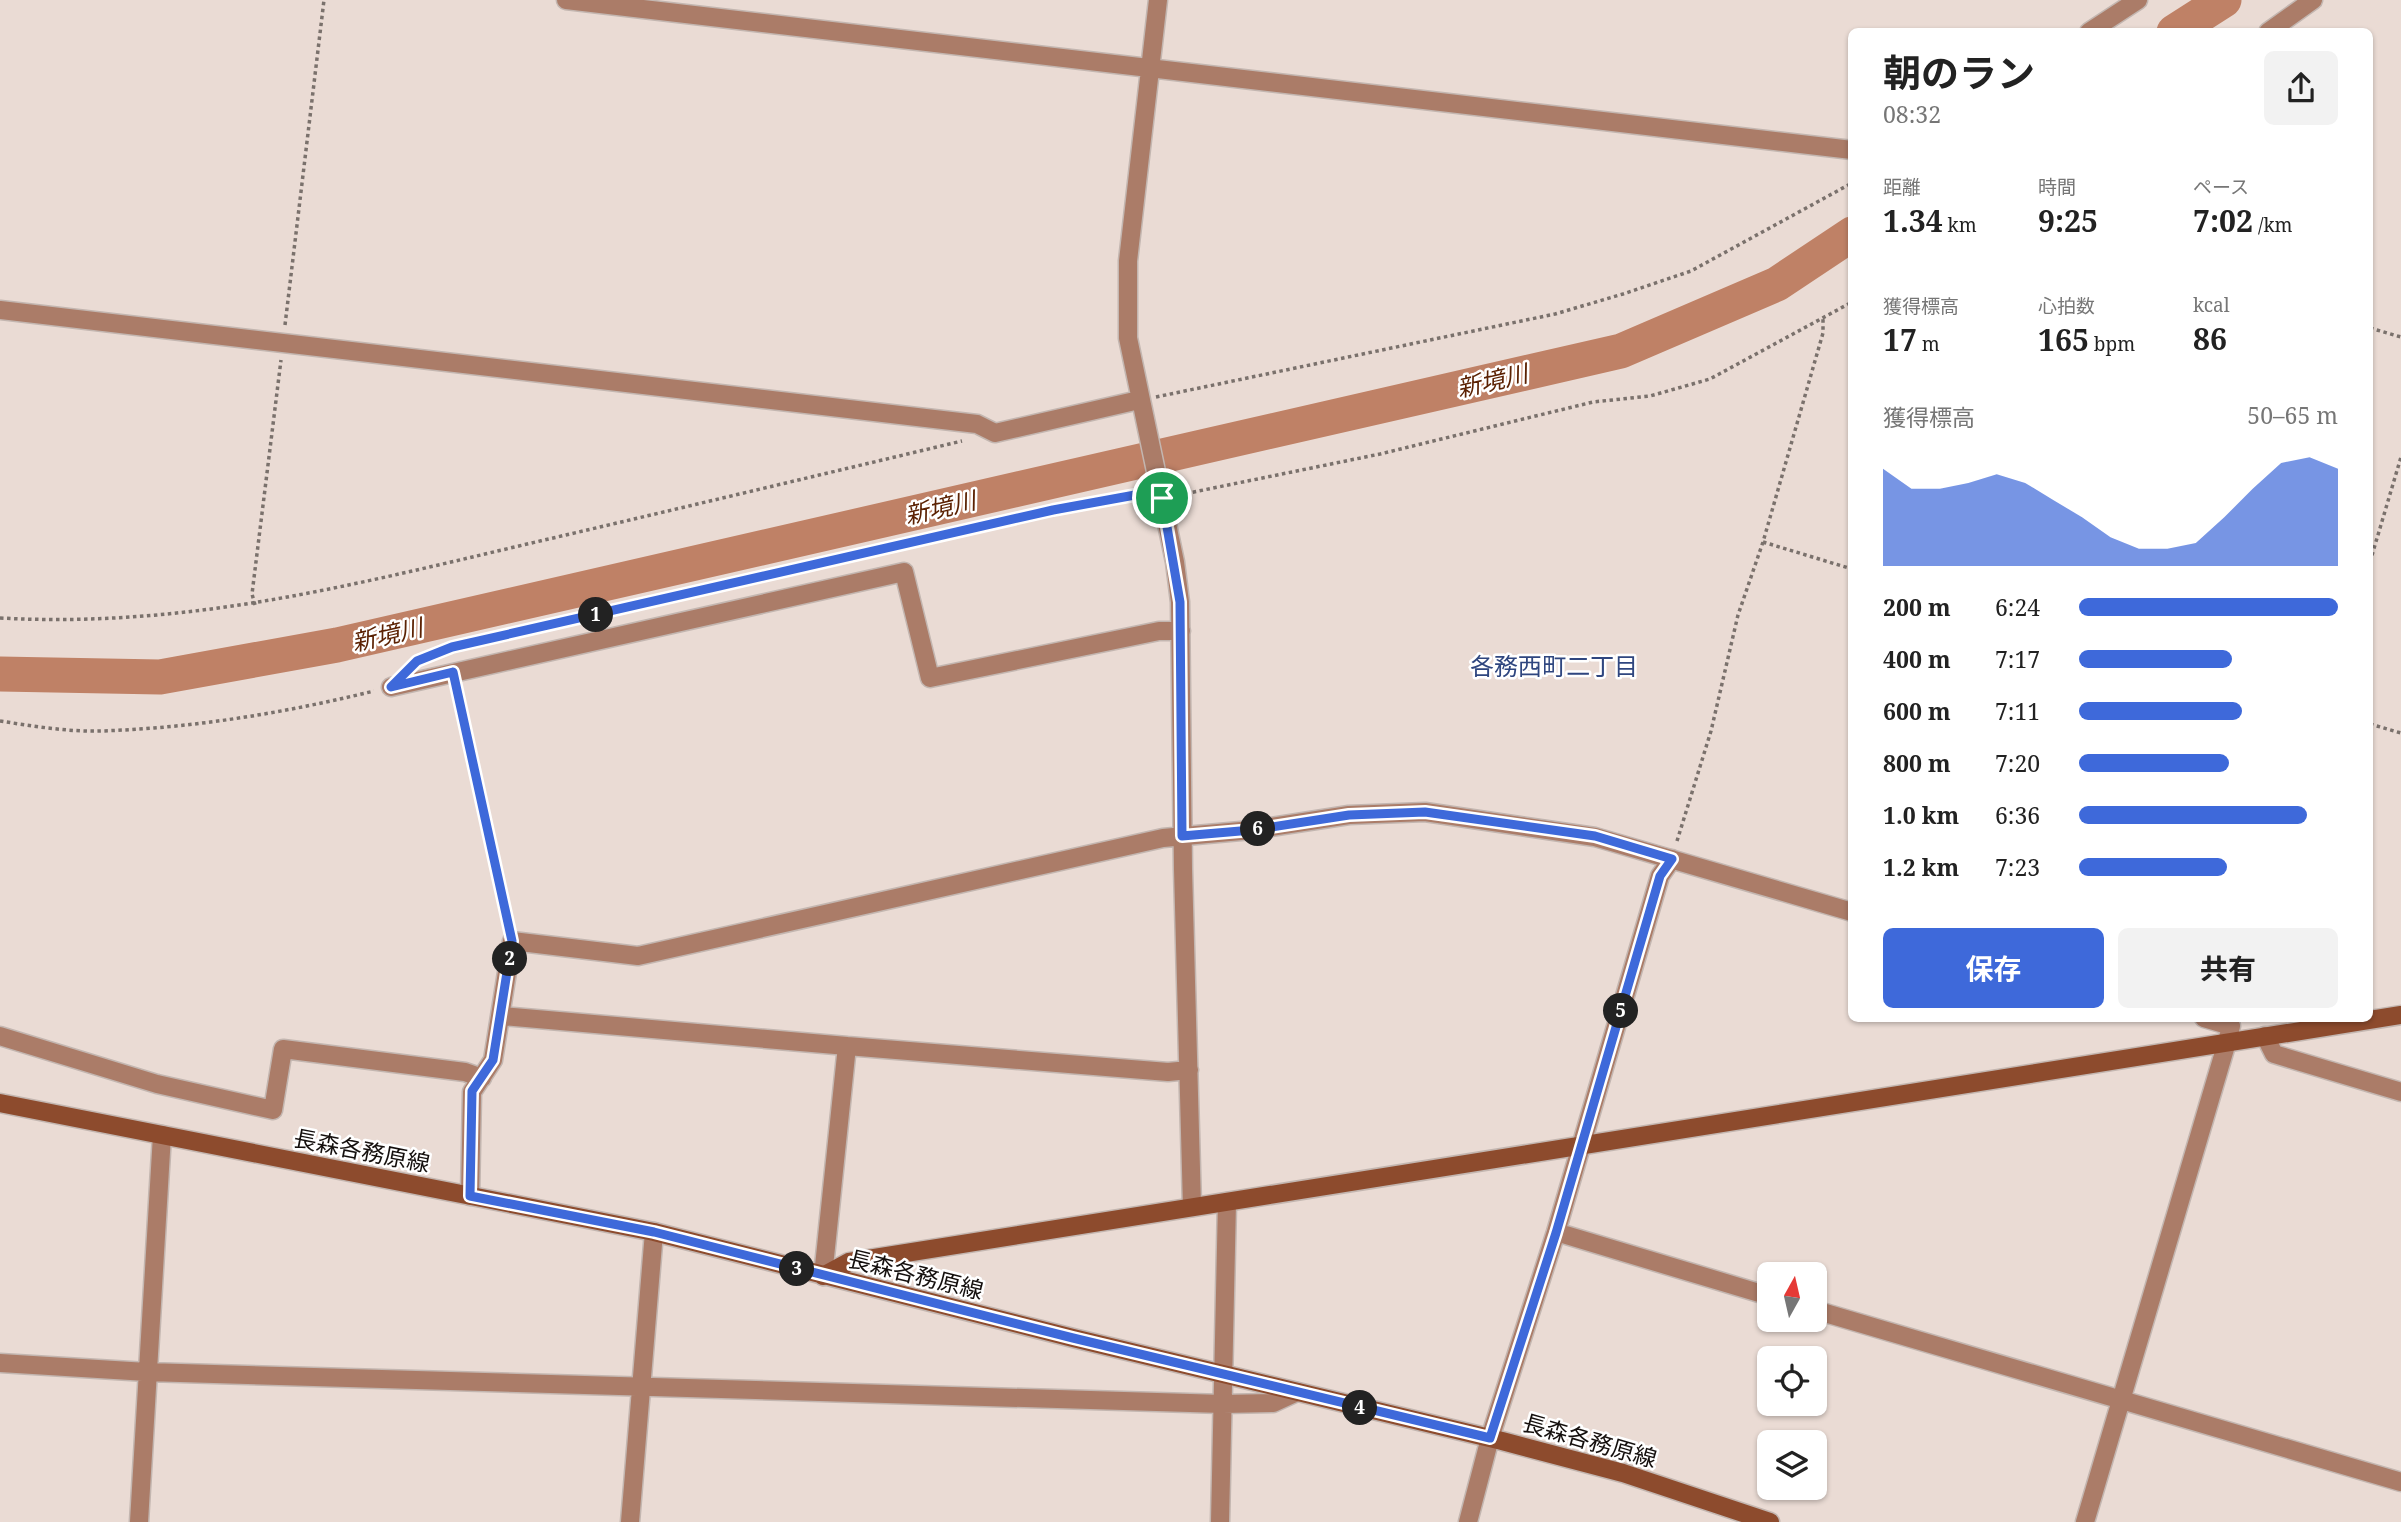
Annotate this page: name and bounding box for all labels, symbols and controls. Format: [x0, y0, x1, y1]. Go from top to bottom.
text: 朝のラン [1883, 46, 2035, 98]
button: share [2264, 51, 2338, 125]
text: 08:32 [1883, 98, 1941, 130]
text: 距離 [1883, 174, 1921, 200]
text: 時間 [2038, 174, 2076, 200]
text: ペース [2193, 174, 2249, 200]
text: 1.34 [1883, 200, 1943, 241]
text: 9:25 [2038, 200, 2098, 241]
text: 7:02 [2193, 200, 2253, 241]
text: km [1943, 212, 1977, 238]
text: /km [2253, 212, 2292, 238]
text: kcal [2193, 292, 2230, 318]
text: 獲得標高 [1883, 293, 1959, 319]
text: 心拍数 [2038, 293, 2095, 319]
text: 86 [2193, 318, 2227, 359]
text: 17 [1883, 319, 1917, 360]
text: 165 [2038, 319, 2089, 360]
text: m [1917, 331, 1940, 357]
text: bpm [2089, 331, 2135, 357]
water label: 新境川 [1453, 355, 1534, 404]
text: 50–65 m [2247, 399, 2338, 431]
text: 獲得標高 [1883, 401, 1975, 433]
pin [1132, 468, 1192, 528]
icon: arrive [1143, 479, 1181, 517]
water label: 新境川 [901, 482, 982, 531]
text: 200 m [1883, 591, 1951, 623]
text: 6:24 [1995, 591, 2040, 623]
pin: 1 [578, 598, 614, 632]
text: 1 [590, 601, 601, 627]
water label: 新境川 [348, 609, 429, 658]
text: 400 m [1883, 643, 1951, 675]
text: 7:17 [1995, 643, 2040, 675]
district label: 各務西町二丁目 [1470, 649, 1638, 682]
text: 600 m [1883, 695, 1951, 727]
text: 7:11 [1995, 695, 2040, 727]
text: 800 m [1883, 747, 1951, 779]
text: 7:20 [1995, 747, 2040, 779]
text: 1.0 km [1883, 799, 1959, 831]
text: 6:36 [1995, 799, 2040, 831]
pin: 6 [1240, 812, 1276, 846]
text: 6 [1252, 815, 1263, 841]
text: 1.2 km [1883, 851, 1959, 883]
text: 7:23 [1995, 851, 2040, 883]
button: 保存 [1883, 928, 2104, 1008]
button: 共有 [2118, 928, 2338, 1008]
pin: 2 [492, 942, 528, 976]
text: 2 [504, 945, 515, 971]
pin: 5 [1604, 993, 1638, 1028]
text: 5 [1615, 997, 1626, 1023]
street label: 長森各務原線 [291, 1121, 433, 1179]
street label: 長森各務原線 [845, 1242, 987, 1306]
pin: 3 [780, 1252, 814, 1286]
text: 3 [791, 1255, 802, 1281]
north arrow [1757, 1262, 1827, 1332]
map controls [1757, 1262, 1827, 1500]
button: locate [1757, 1346, 1827, 1416]
pin: 4 [1342, 1390, 1378, 1426]
text: 4 [1354, 1394, 1365, 1420]
street label: 長森各務原線 [1519, 1406, 1661, 1474]
button: layers [1757, 1430, 1827, 1500]

